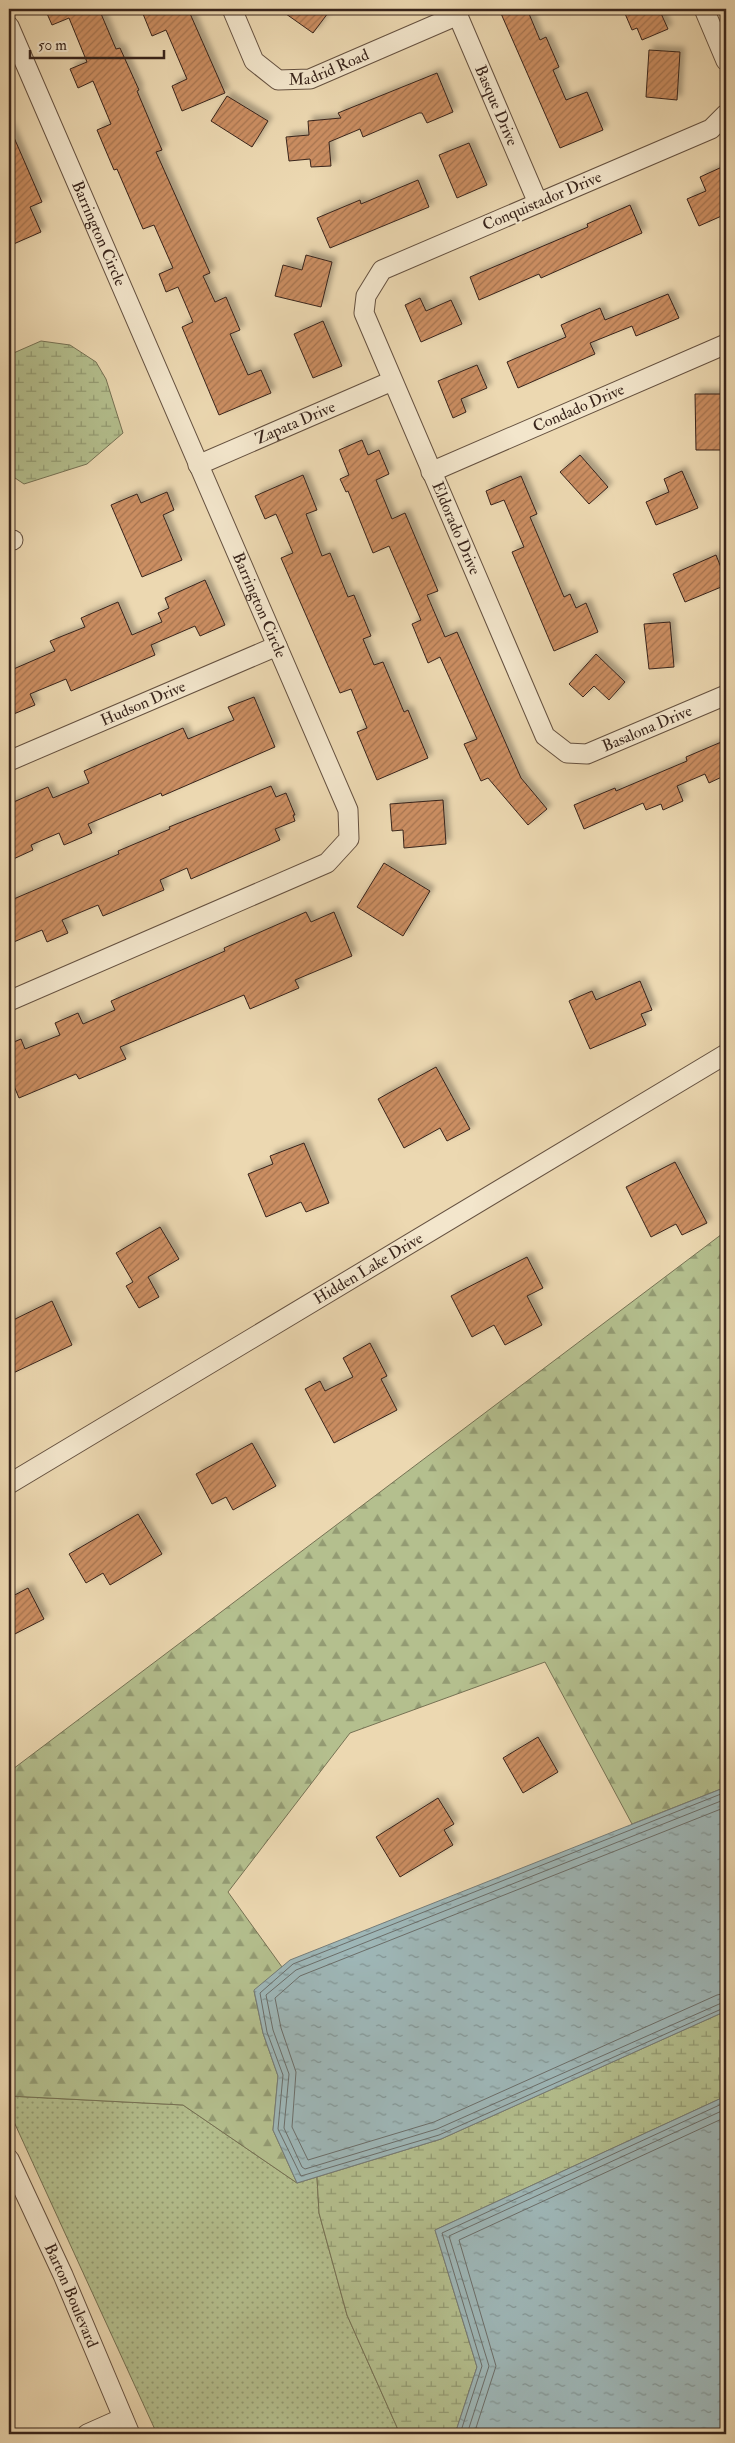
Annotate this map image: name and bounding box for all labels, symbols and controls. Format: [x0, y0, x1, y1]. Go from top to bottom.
scale bar [30, 28, 164, 60]
text: 50 m [38, 36, 67, 55]
street label: Madrid Road [288, 45, 372, 90]
street label: Basque Drive [470, 62, 523, 149]
street label: Conquistador Drive [480, 167, 605, 235]
street label: Barrington Circle [67, 178, 130, 289]
street label: Condado Drive [530, 379, 628, 437]
street label: Zapata Drive [252, 397, 339, 449]
street label: Eldorado Drive [427, 479, 485, 578]
street label: Barrington Circle [228, 549, 291, 661]
street label: Hudson Drive [98, 676, 189, 730]
street label: Basalona Drive [599, 700, 695, 756]
street label: Hidden Lake Drive [310, 1228, 427, 1309]
street label: Barton Boulevard [40, 2240, 103, 2351]

